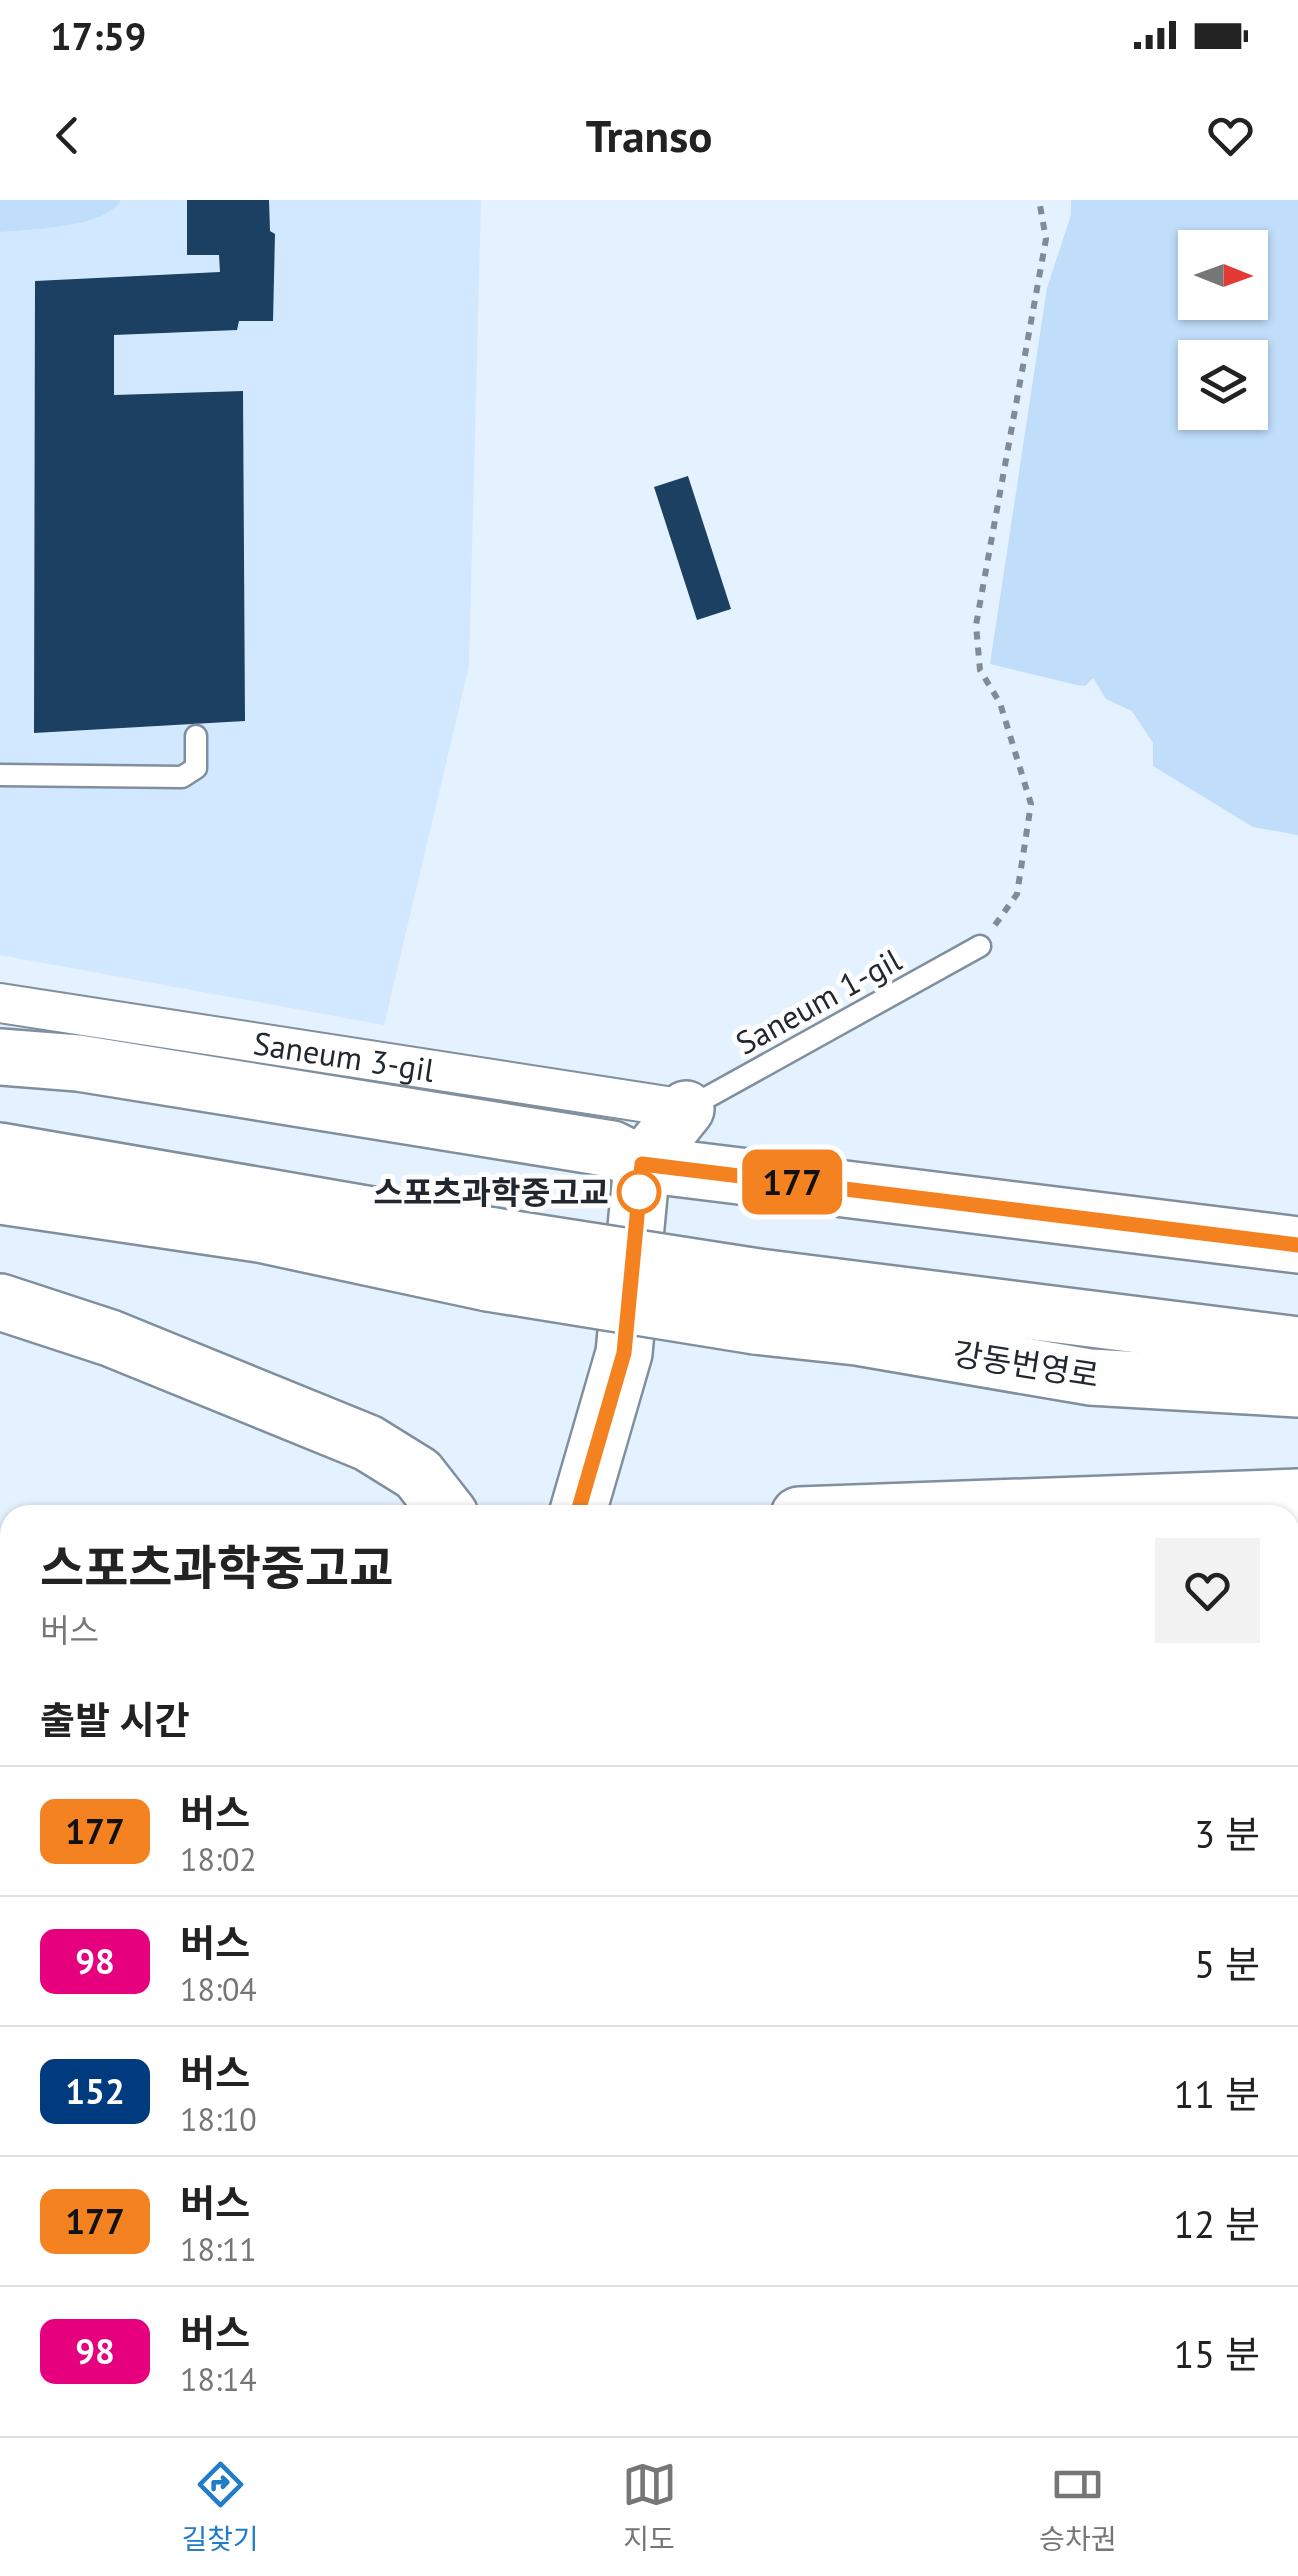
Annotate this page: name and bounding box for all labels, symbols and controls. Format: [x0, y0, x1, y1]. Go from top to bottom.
text: 17:59 [50, 11, 146, 60]
text: Transo [586, 106, 712, 164]
icon: back [40, 108, 95, 163]
icon: heart [1203, 108, 1258, 163]
north arrow [1178, 230, 1268, 320]
map controls [1178, 230, 1268, 430]
button: layers [1178, 340, 1268, 430]
street label: Saneum 1-gil [728, 938, 909, 1064]
street label: Saneum 3-gil [251, 1021, 438, 1091]
line badge: 177 [734, 1150, 850, 1214]
text: 177 [762, 1159, 822, 1205]
place label: 스포츠과학중고교 [373, 1171, 609, 1213]
marker: 스포츠과학중고교 [618, 1171, 660, 1213]
street label: 강동번영로 [950, 1332, 1102, 1396]
text: 스포츠과학중고교 [40, 1536, 393, 1598]
button: heart [1155, 1538, 1260, 1643]
text: 버스 [40, 1609, 99, 1651]
text: 출발 시간 [40, 1695, 189, 1744]
text: 버스 [180, 1788, 250, 1837]
text: 177 [65, 1808, 125, 1854]
text: 3 분 [1194, 1809, 1260, 1858]
text: 18:02 [180, 1838, 257, 1880]
text: 버스 [180, 1918, 250, 1967]
text: 98 [75, 1938, 115, 1984]
text: 5 분 [1194, 1939, 1260, 1988]
text: 18:04 [180, 1968, 257, 2010]
text: 버스 [180, 2048, 250, 2097]
text: 152 [65, 2068, 125, 2114]
text: 11 분 [1173, 2069, 1260, 2118]
text: 18:10 [180, 2098, 257, 2140]
text: 버스 [180, 2178, 250, 2227]
text: 177 [65, 2198, 125, 2244]
text: 12 분 [1173, 2199, 1260, 2248]
text: 18:11 [180, 2228, 257, 2270]
text: 버스 [180, 2308, 250, 2357]
text: 98 [75, 2328, 115, 2374]
text: 15 분 [1173, 2329, 1260, 2378]
text: 18:14 [180, 2358, 257, 2400]
tab: 길찾기 [181, 2457, 259, 2557]
tab: 지도 [622, 2457, 677, 2557]
tab: 승차권 [1039, 2457, 1117, 2557]

